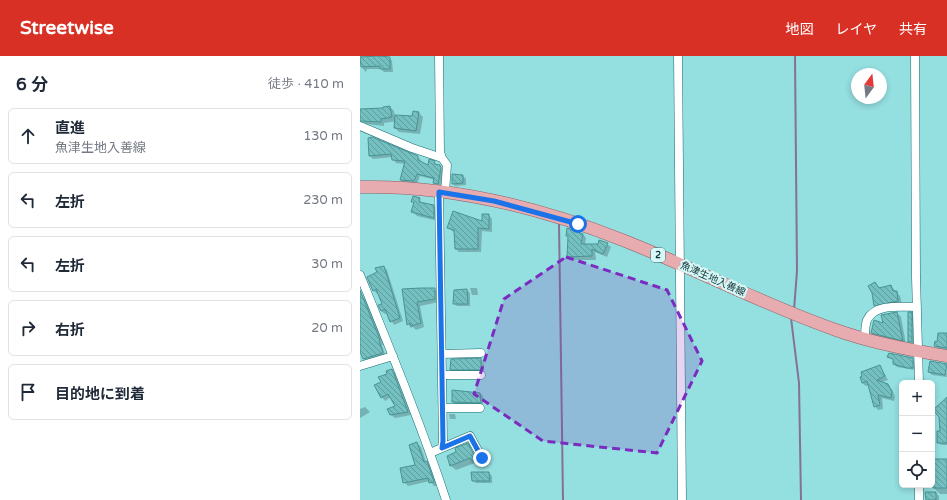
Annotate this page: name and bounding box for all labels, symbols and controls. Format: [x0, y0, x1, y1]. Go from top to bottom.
text: Streetwise [20, 17, 114, 39]
text: 地図 [785, 21, 813, 38]
text: レイヤ [835, 21, 877, 38]
text: 共有 [899, 21, 927, 38]
north arrow [851, 68, 887, 104]
text: 6 分 [16, 74, 48, 95]
text: 徒歩 · 410 m [268, 76, 344, 92]
text: 直進 [55, 119, 85, 137]
icon: ahead [17, 125, 39, 147]
text: 130 m [303, 128, 343, 144]
text: 魚津生地入善線 [55, 140, 146, 156]
icon: left [17, 189, 39, 211]
text: 230 m [303, 192, 343, 208]
text: 左折 [55, 193, 85, 211]
route start [569, 215, 587, 233]
road number: 2 [651, 248, 665, 262]
icon: left [17, 253, 39, 275]
text: 30 m [311, 256, 343, 272]
text: 左折 [55, 257, 85, 275]
street label: 魚津生地入善線 [679, 259, 747, 299]
icon: right [17, 317, 39, 339]
text: 20 m [311, 320, 343, 336]
text: 右折 [55, 321, 85, 339]
map controls [899, 380, 935, 488]
button: + [899, 380, 935, 416]
icon: arrive [17, 381, 39, 403]
text: 目的地に到着 [55, 385, 145, 403]
button: − [899, 416, 935, 452]
route end [473, 449, 491, 467]
button: locate [899, 452, 935, 488]

